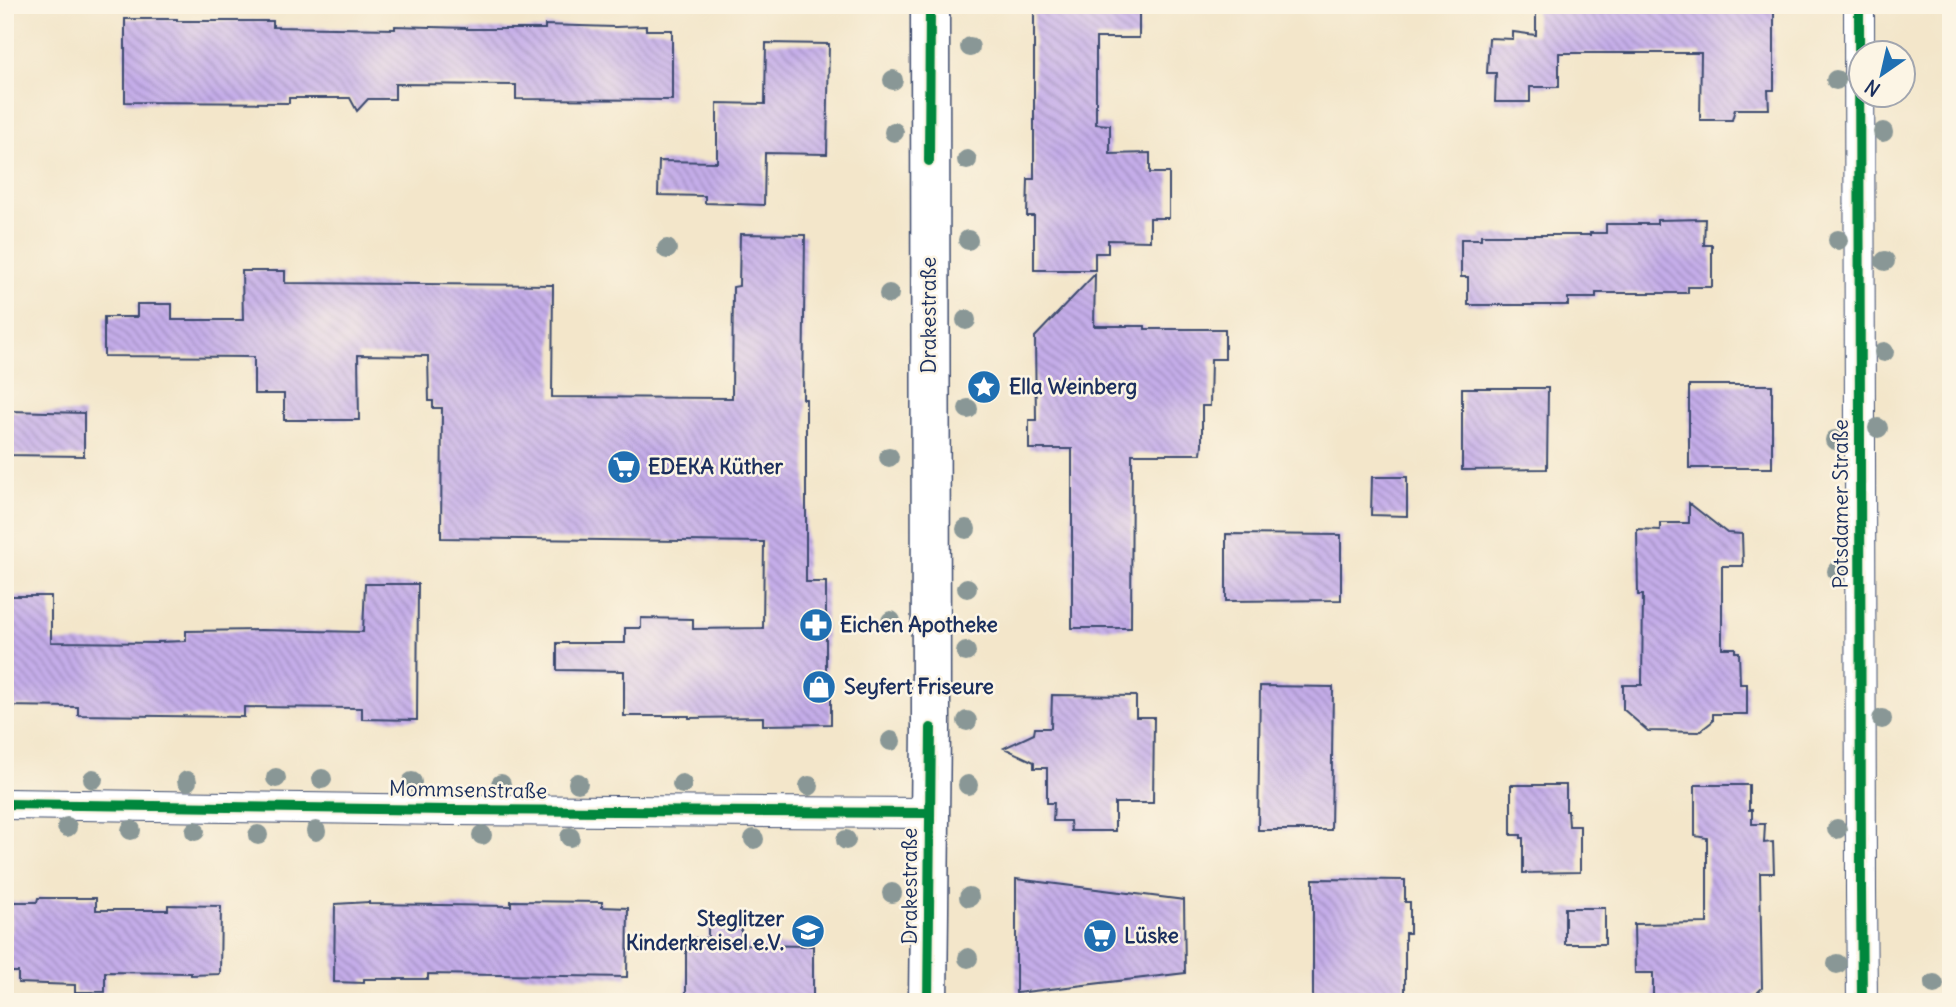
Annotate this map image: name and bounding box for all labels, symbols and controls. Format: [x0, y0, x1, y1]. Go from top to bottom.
north arrow [1848, 38, 1918, 108]
text: N [1860, 74, 1885, 102]
street label: Drakestraße [915, 257, 942, 373]
place icon: Ella Weinberg [965, 368, 1003, 406]
place label: Ella Weinberg [1009, 373, 1137, 400]
street label: Potsdamer Straße [1827, 419, 1854, 589]
supermarket icon: EDEKA Küther [605, 448, 643, 486]
place label: EDEKA Küther [648, 453, 784, 480]
pharmacy icon: Eichen Apotheke [797, 606, 835, 644]
place label: Eichen Apotheke [840, 611, 998, 638]
shop icon: Seyfert Friseure [800, 668, 838, 706]
place label: Seyfert Friseure [844, 673, 994, 700]
street label: Mommsenstraße [389, 775, 547, 804]
street label: Drakestraße [896, 828, 923, 944]
place label: Steglitzer Kinderkreisel e.V. [626, 905, 784, 956]
school or university icon: Steglitzer Kinderkreisel e.V. [789, 912, 827, 950]
supermarket icon: Lüske [1081, 917, 1119, 955]
place label: Lüske [1124, 922, 1179, 949]

